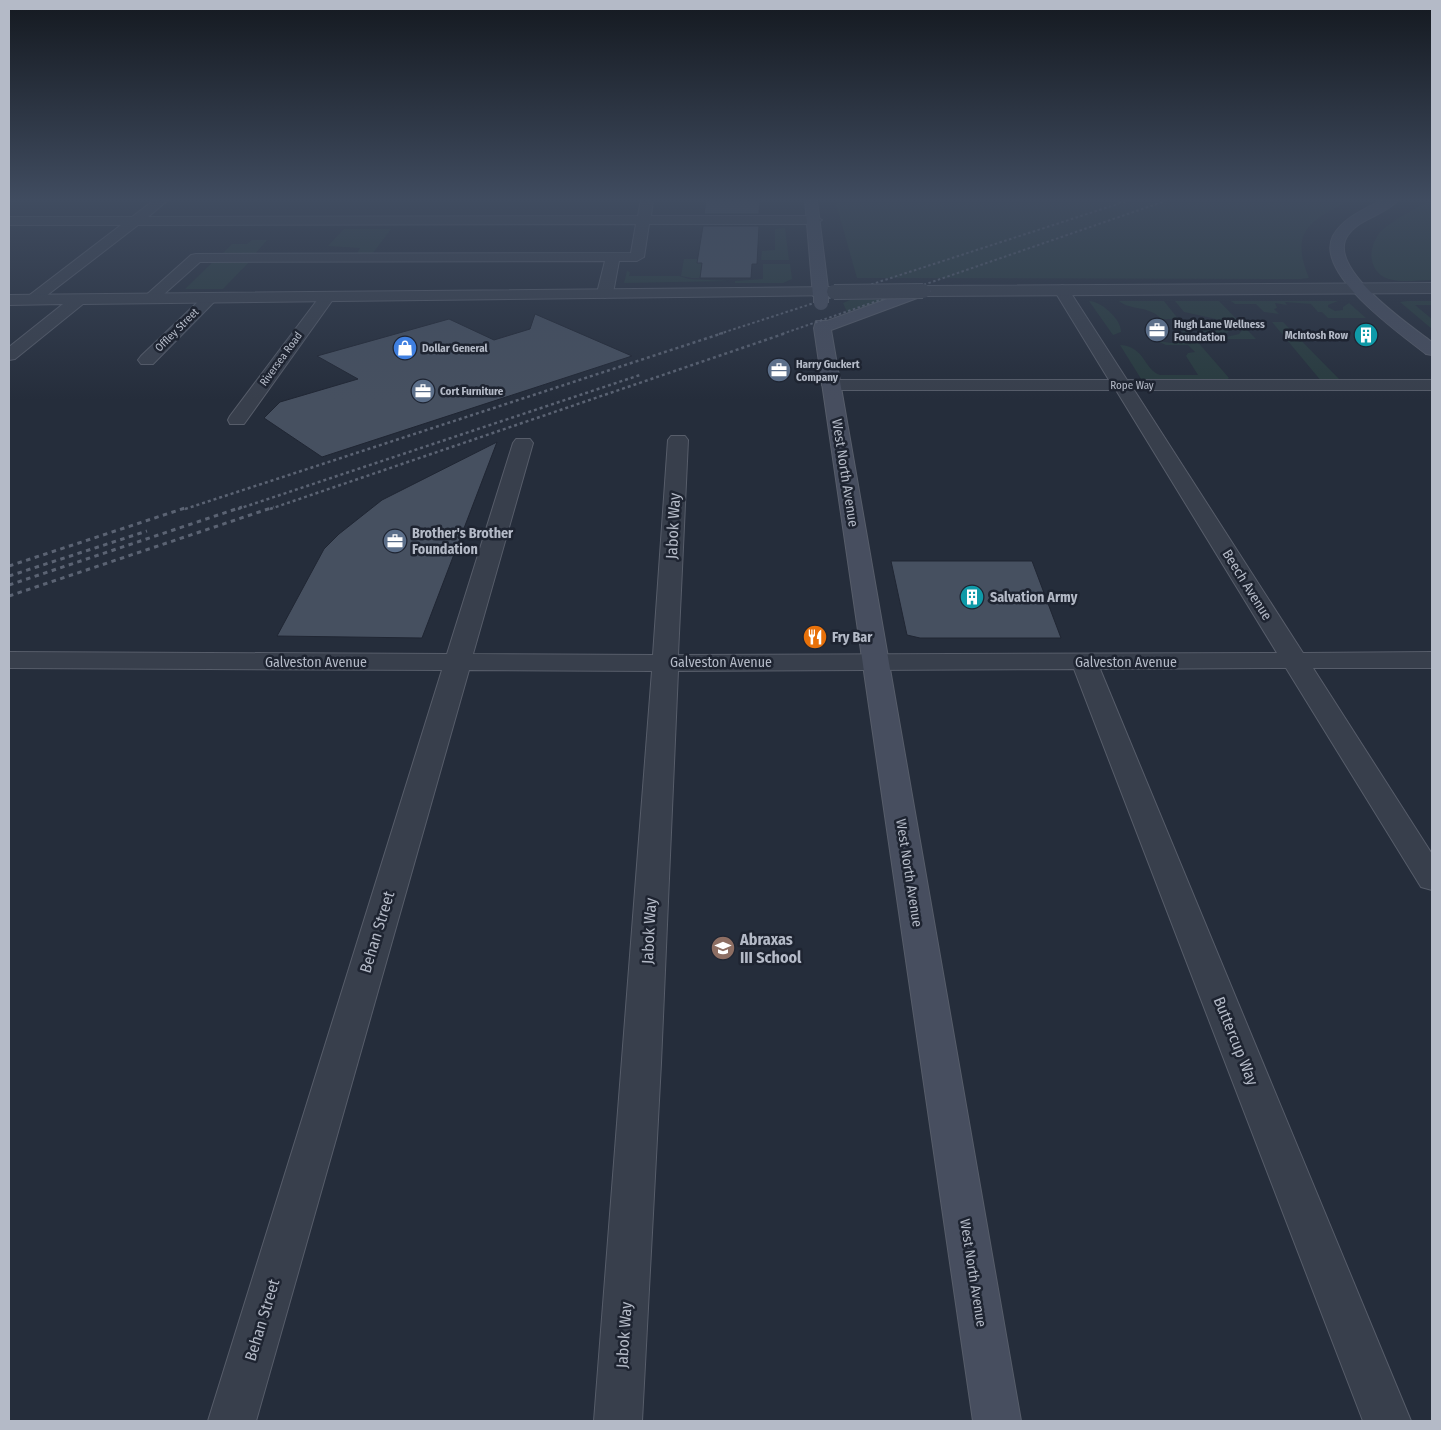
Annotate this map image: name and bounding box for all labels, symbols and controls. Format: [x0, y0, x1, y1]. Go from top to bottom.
street label: Offley Street [153, 305, 202, 354]
office icon: Hugh Lane Wellness Foundation [1144, 317, 1170, 343]
place label: Hugh Lane Wellness Foundation [1174, 318, 1265, 344]
building icon: McIntosh Row [1353, 322, 1379, 348]
street label: Riversea Road [257, 329, 305, 389]
place label: McIntosh Row [1285, 329, 1348, 342]
shop icon: Dollar General [392, 335, 418, 361]
place label: Dollar General [422, 342, 489, 355]
office icon: Harry Guckert Company [766, 357, 792, 383]
place label: Harry Guckert Company [796, 358, 860, 384]
office icon: Cort Furniture [410, 378, 436, 404]
street label: Rope Way [1110, 379, 1154, 392]
place label: Cort Furniture [440, 385, 504, 398]
street label: West North Avenue [828, 418, 862, 528]
street label: Jabok Way [662, 491, 684, 560]
place label: Brother's Brother Foundation [412, 525, 514, 558]
office icon: Brother's Brother Foundation [382, 528, 408, 554]
street label: Beech Avenue [1219, 546, 1276, 624]
building icon: Salvation Army [959, 584, 985, 610]
place label: Salvation Army [990, 589, 1078, 606]
restaurant icon: Fry Bar [802, 624, 828, 650]
place label: Fry Bar [832, 629, 873, 646]
street label: Galveston Avenue [265, 654, 367, 671]
street label: Galveston Avenue [670, 654, 772, 671]
street label: Galveston Avenue [1075, 654, 1177, 671]
street label: West North Avenue [892, 818, 926, 928]
street label: Behan Street [356, 888, 399, 975]
street label: Jabok Way [638, 896, 660, 965]
place label: Abraxas III School [739, 930, 802, 967]
school or university icon: Abraxas III School [710, 935, 736, 961]
street label: Buttercup Way [1210, 994, 1263, 1089]
street label: West North Avenue [956, 1218, 990, 1328]
street label: Behan Street [241, 1276, 284, 1363]
street label: Jabok Way [612, 1300, 636, 1369]

